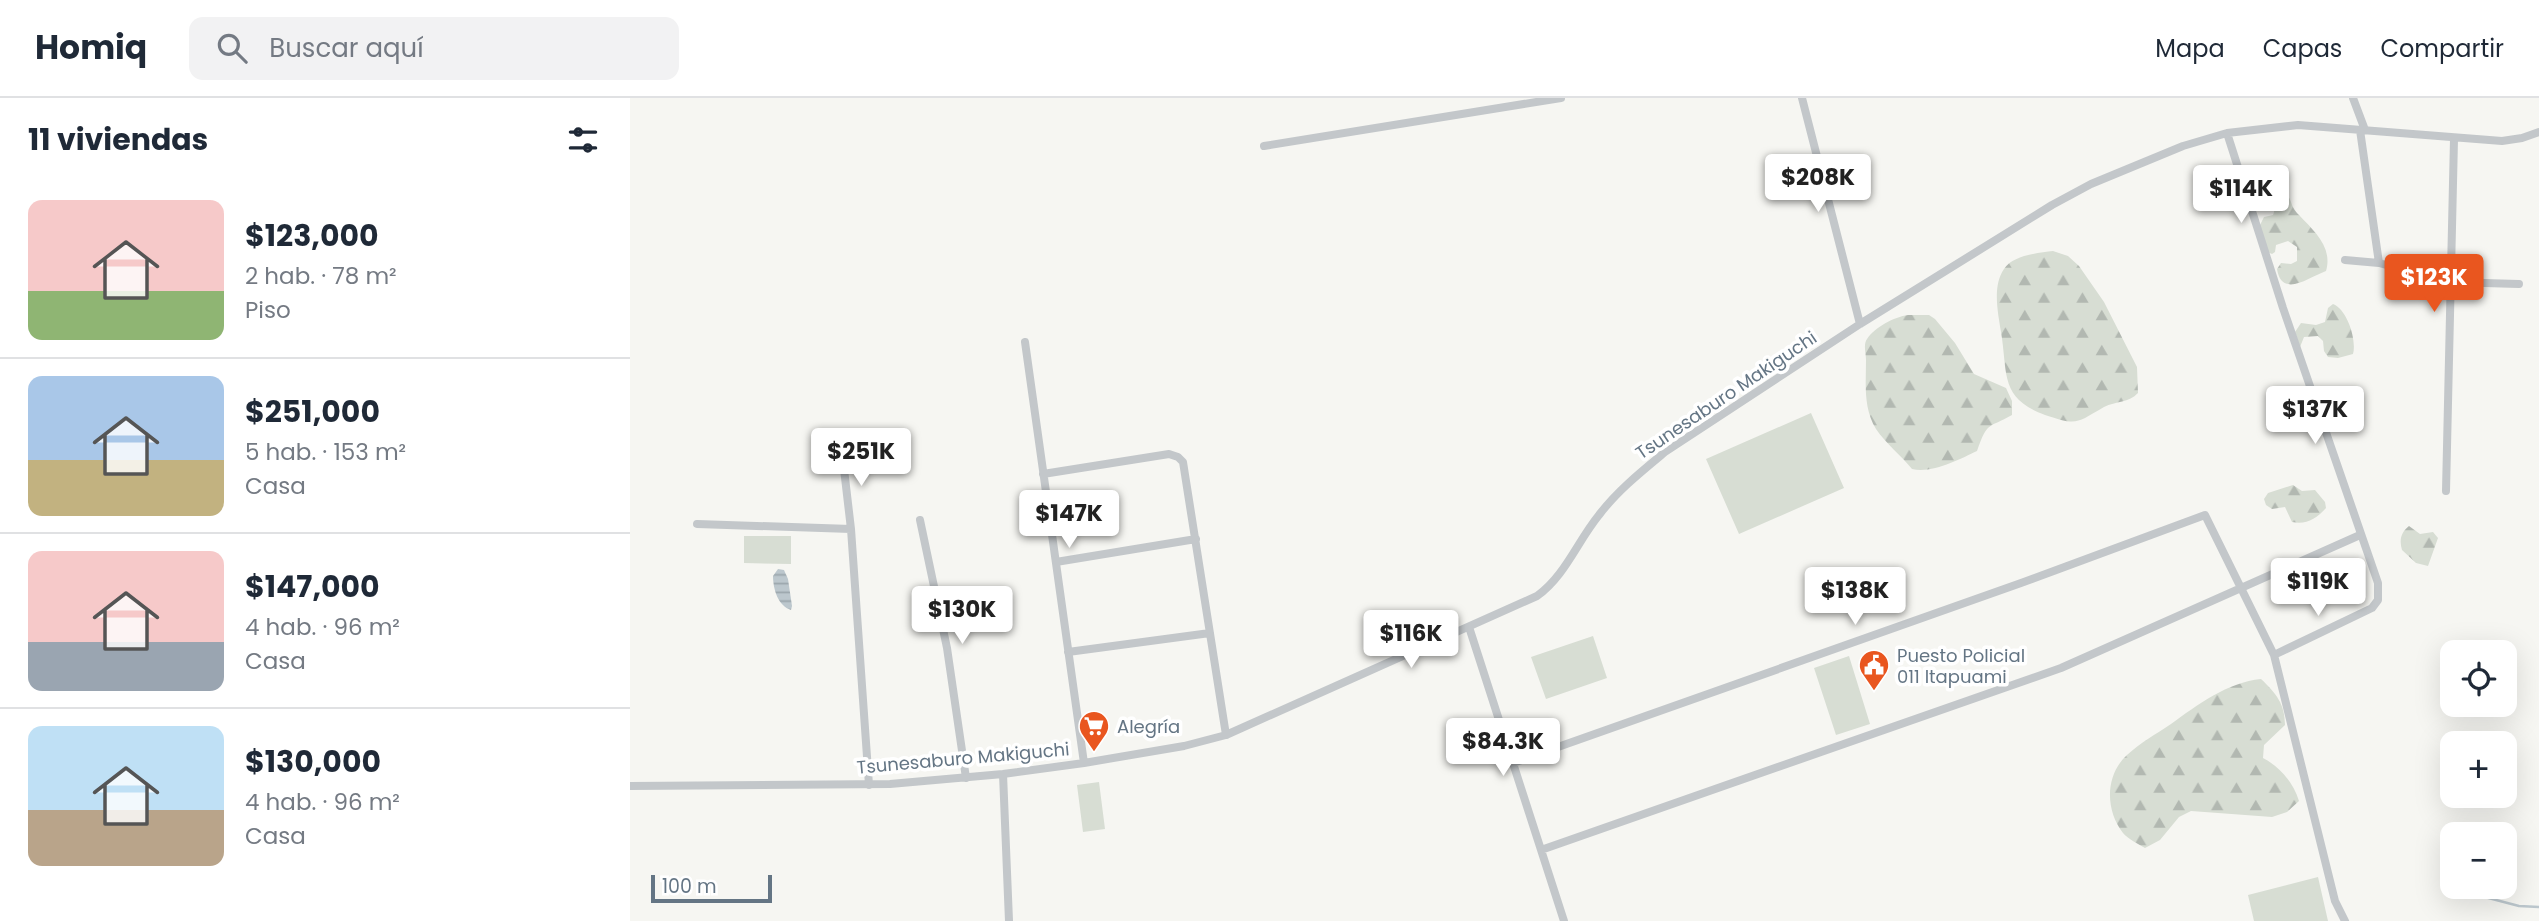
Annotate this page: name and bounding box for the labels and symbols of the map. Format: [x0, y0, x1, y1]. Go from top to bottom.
pin: $208K [1769, 155, 1867, 214]
pin: $114K [2192, 166, 2290, 225]
pin: $123K [2385, 254, 2483, 314]
street label: Tsunesaburo Makiguchi [1630, 325, 1822, 465]
pin: $137K [2266, 386, 2364, 446]
pin: $251K [812, 428, 910, 488]
pin: $147K [1020, 490, 1118, 550]
pin: $119K [2269, 559, 2367, 618]
pin: $138K [1806, 568, 1904, 627]
pin: $130K [913, 587, 1011, 646]
pin: $116K [1362, 610, 1460, 670]
place label: Puesto Policial 011 Itapuami [1897, 643, 2025, 689]
public building icon: Puesto Policial 011 Itapuami [1857, 648, 1891, 692]
supermarket icon: Alegría [1077, 709, 1111, 753]
place label: Alegría [1117, 714, 1180, 739]
pin: $84.3K [1446, 718, 1560, 778]
street label: Tsunesaburo Makiguchi [856, 736, 1070, 780]
scale bar [651, 872, 772, 904]

